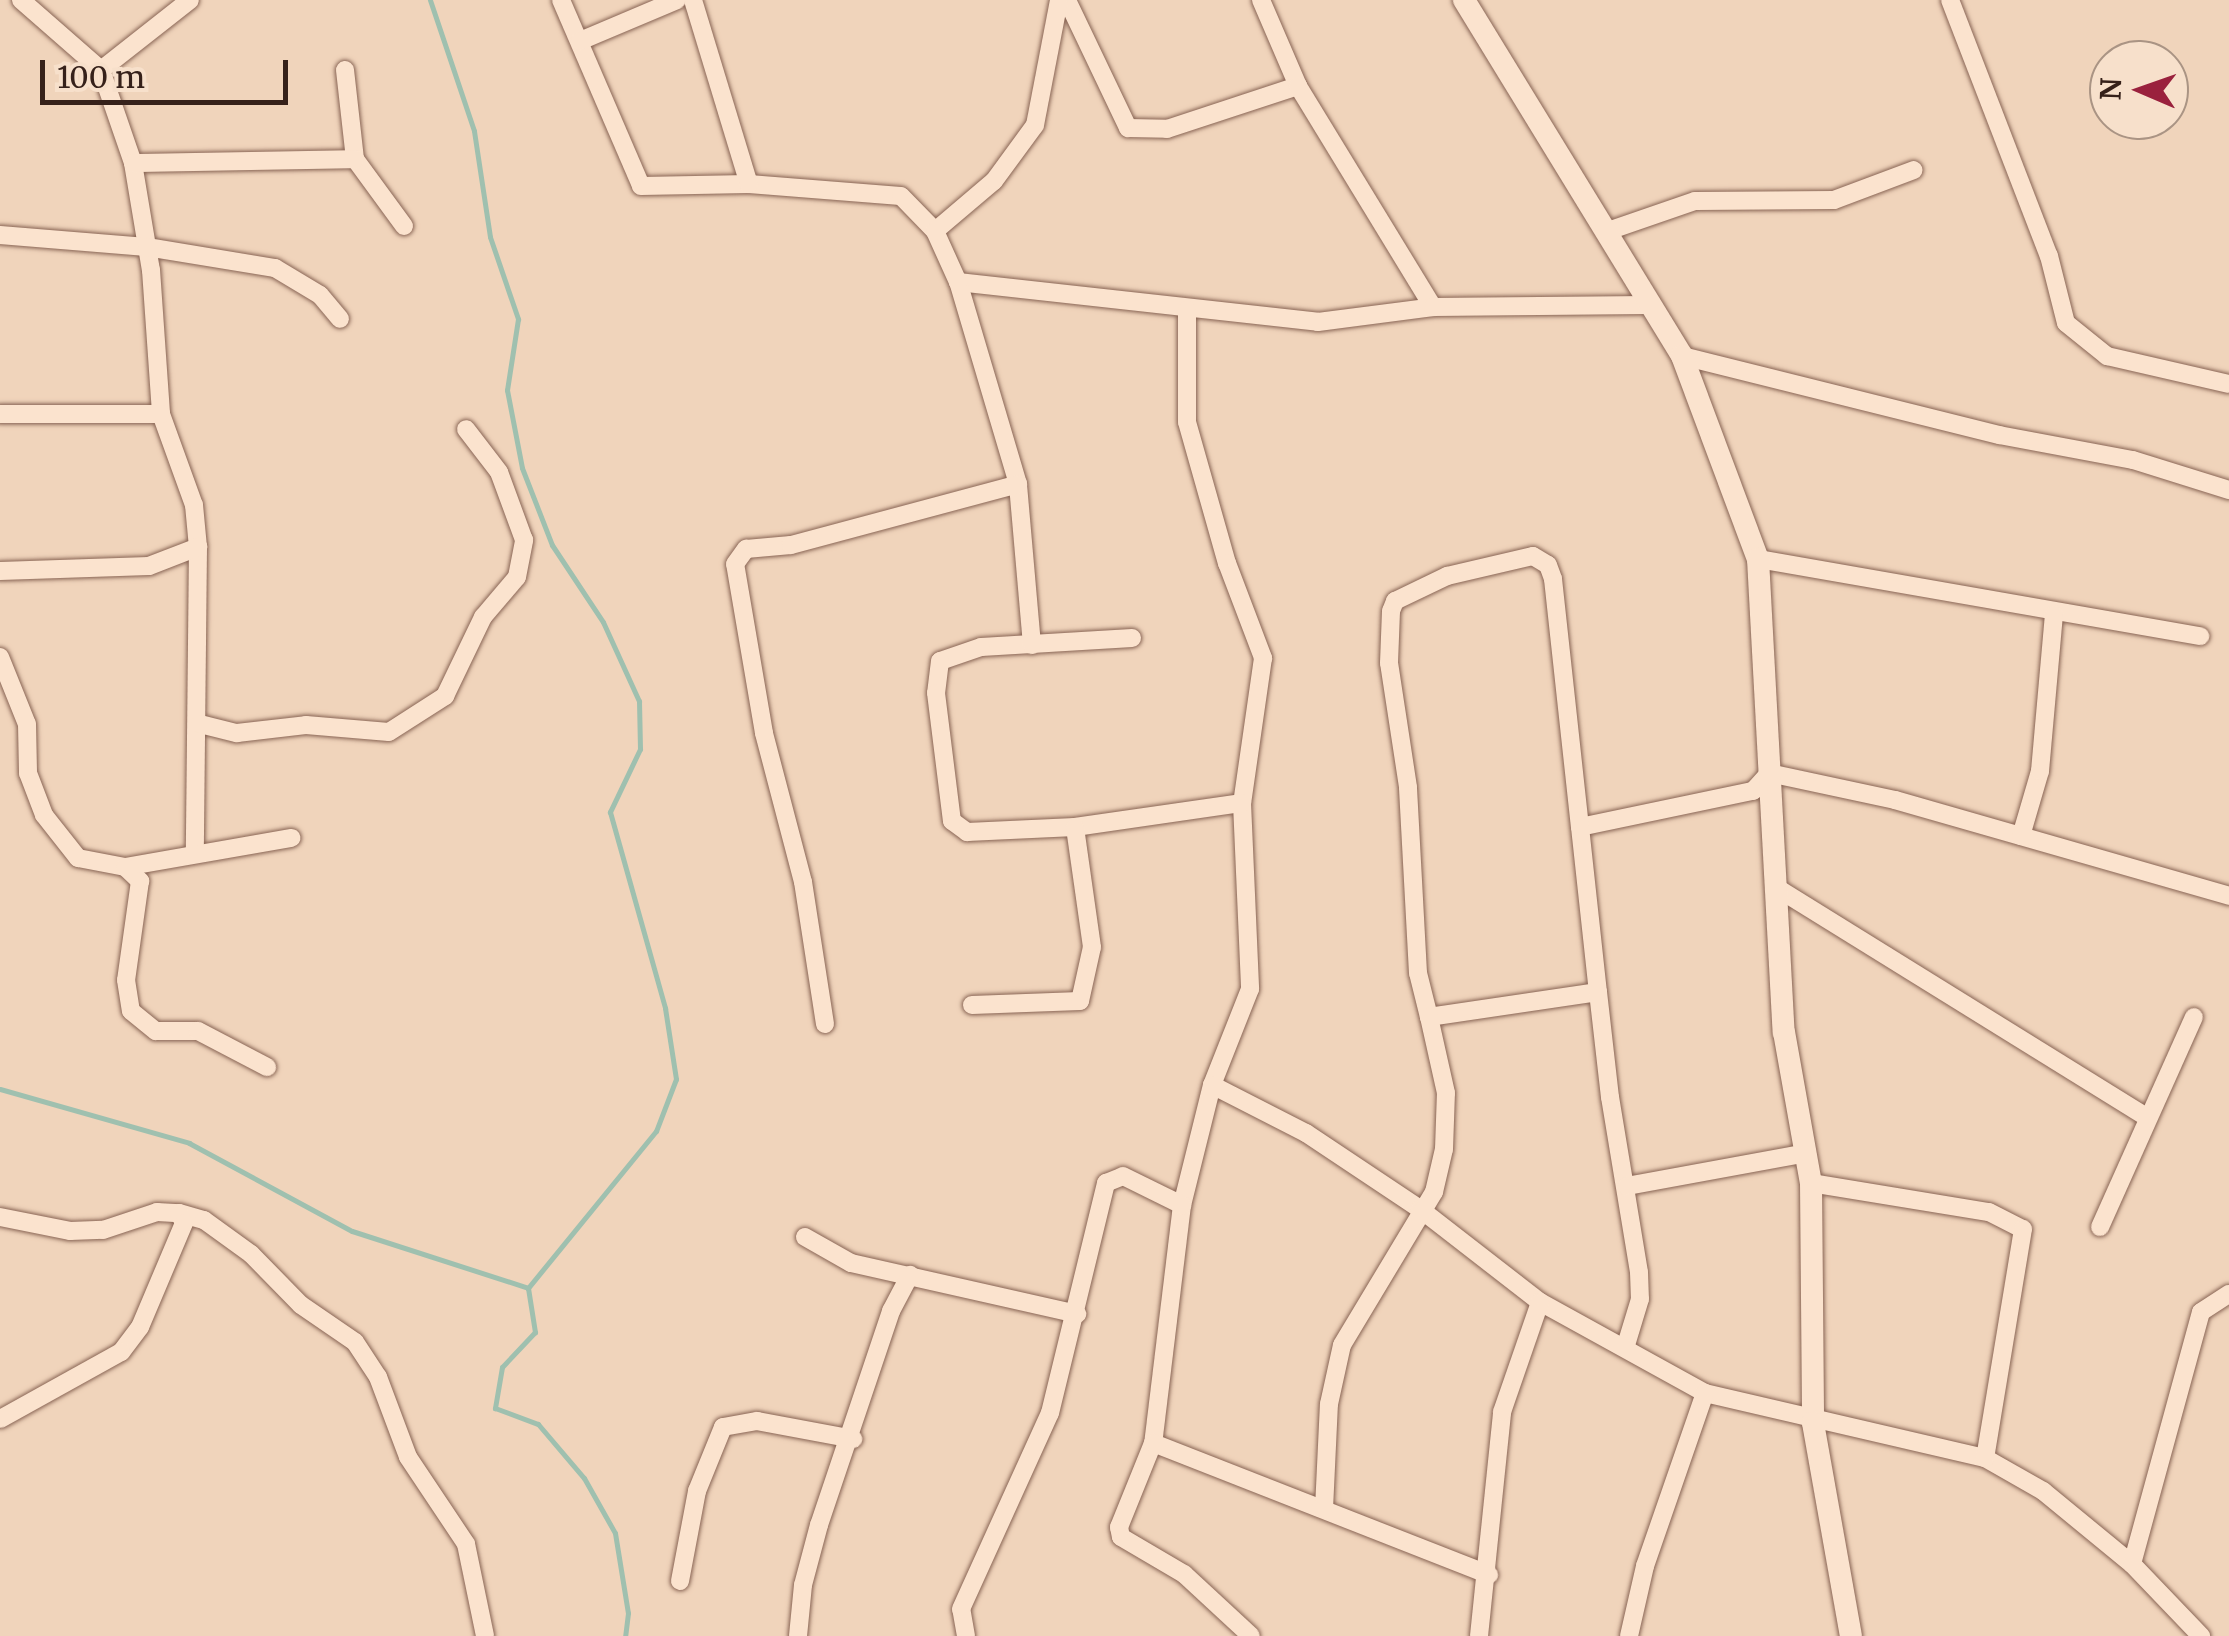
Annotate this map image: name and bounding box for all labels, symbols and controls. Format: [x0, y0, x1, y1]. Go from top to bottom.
scale bar [45, 40, 292, 102]
north arrow [2089, 40, 2189, 140]
text: 100 m [57, 58, 145, 96]
text: N [2093, 77, 2129, 101]

